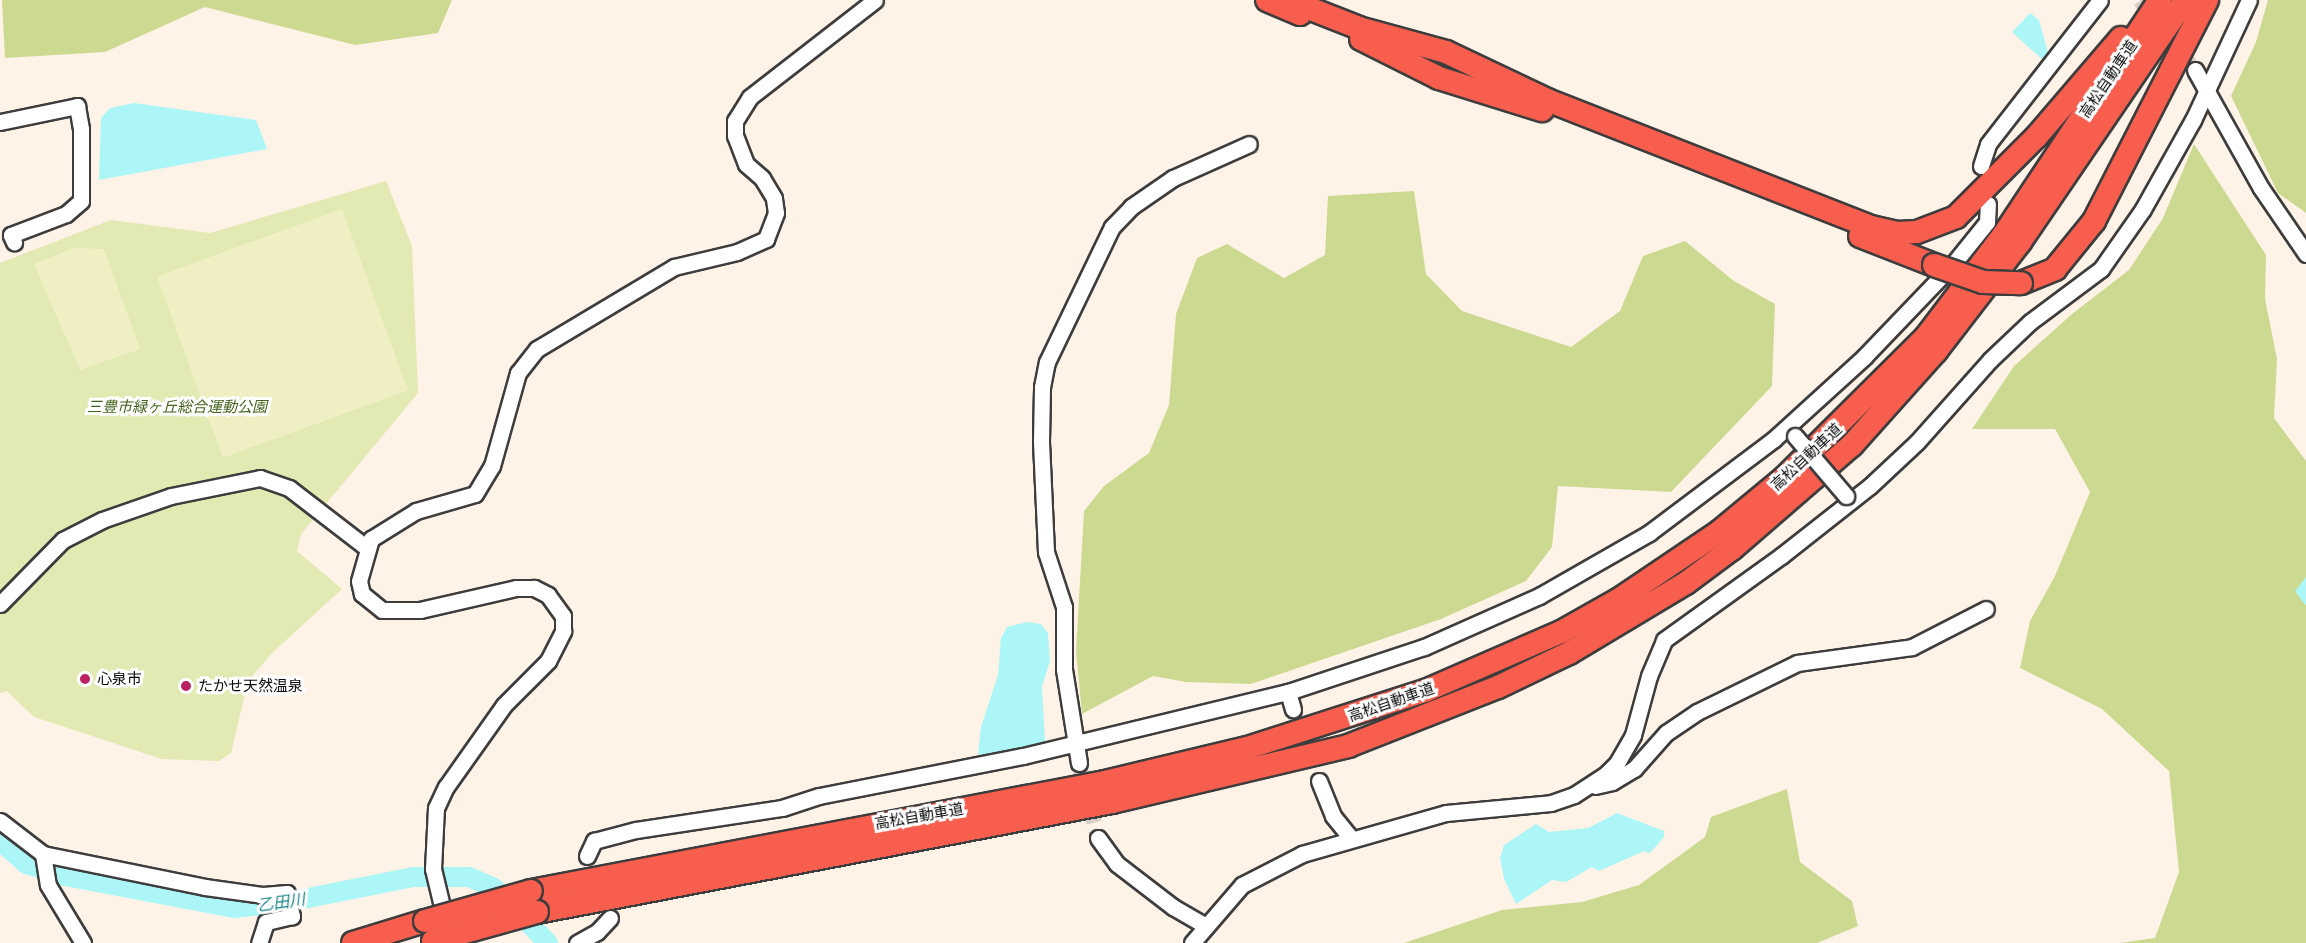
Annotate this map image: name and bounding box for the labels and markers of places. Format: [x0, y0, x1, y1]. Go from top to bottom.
place label: 心泉市 [97, 670, 142, 688]
marker: 心泉市 [78, 672, 92, 686]
place label: たかせ天然温泉 [198, 677, 303, 695]
marker: たかせ天然温泉 [179, 679, 193, 693]

